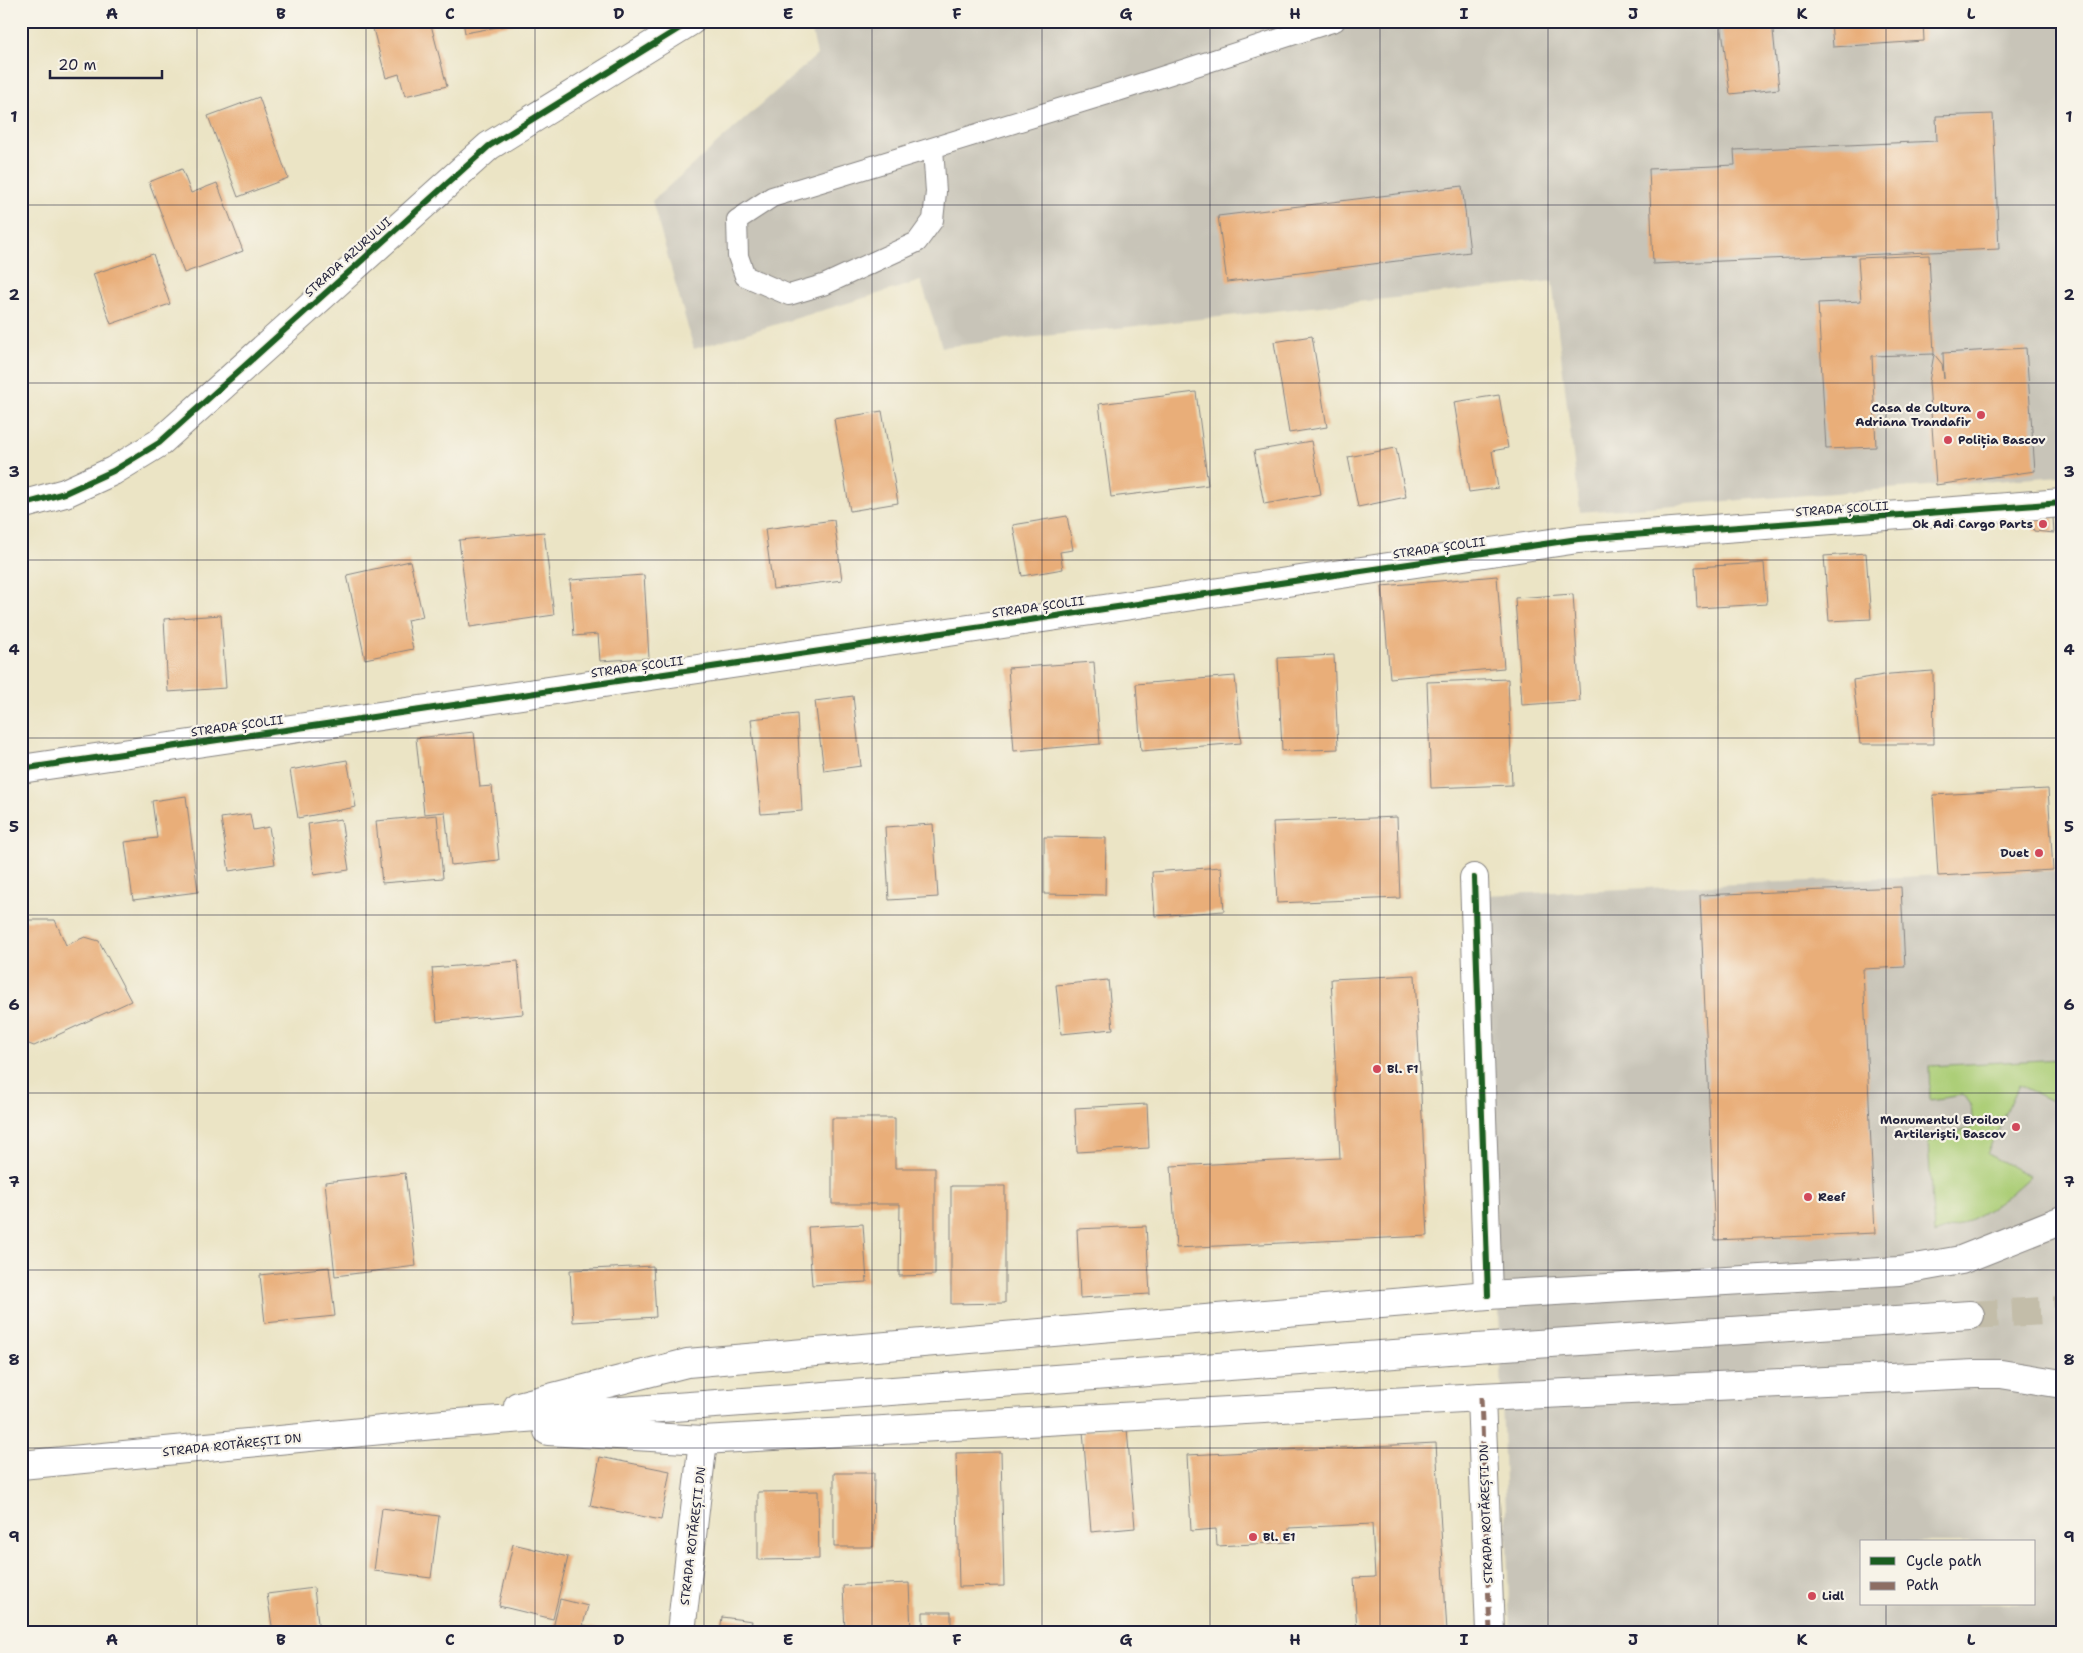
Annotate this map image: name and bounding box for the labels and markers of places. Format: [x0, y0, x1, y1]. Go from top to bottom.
place label: Casa de Cultura Adriana Trandafir [1855, 400, 1972, 430]
marker: Casa de Cultura Adriana Trandafir [1975, 409, 1987, 421]
place label: Poliția Bascov [1958, 432, 2046, 449]
marker: Poliția Bascov [1942, 434, 1954, 446]
place label: Ok Adi Cargo Parts [1912, 516, 2033, 532]
marker: Ok Adi Cargo Parts [2037, 518, 2049, 530]
place label: Duet [2000, 845, 2029, 861]
marker: Duet [2033, 847, 2045, 859]
place label: Bl. F1 [1387, 1061, 1419, 1077]
marker: Bl. F1 [1371, 1063, 1383, 1075]
place label: Monumentul Eroilor Artilerişti, Bascov [1880, 1112, 2007, 1142]
marker: Monumentul Eroilor Artilerişti, Bascov [2010, 1121, 2022, 1133]
place label: Reef [1818, 1189, 1846, 1205]
marker: Reef [1802, 1191, 1814, 1203]
place label: Bl. E1 [1263, 1529, 1296, 1545]
marker: Bl. E1 [1247, 1531, 1259, 1543]
place label: Lidl [1822, 1588, 1844, 1604]
marker: Lidl [1806, 1590, 1818, 1602]

